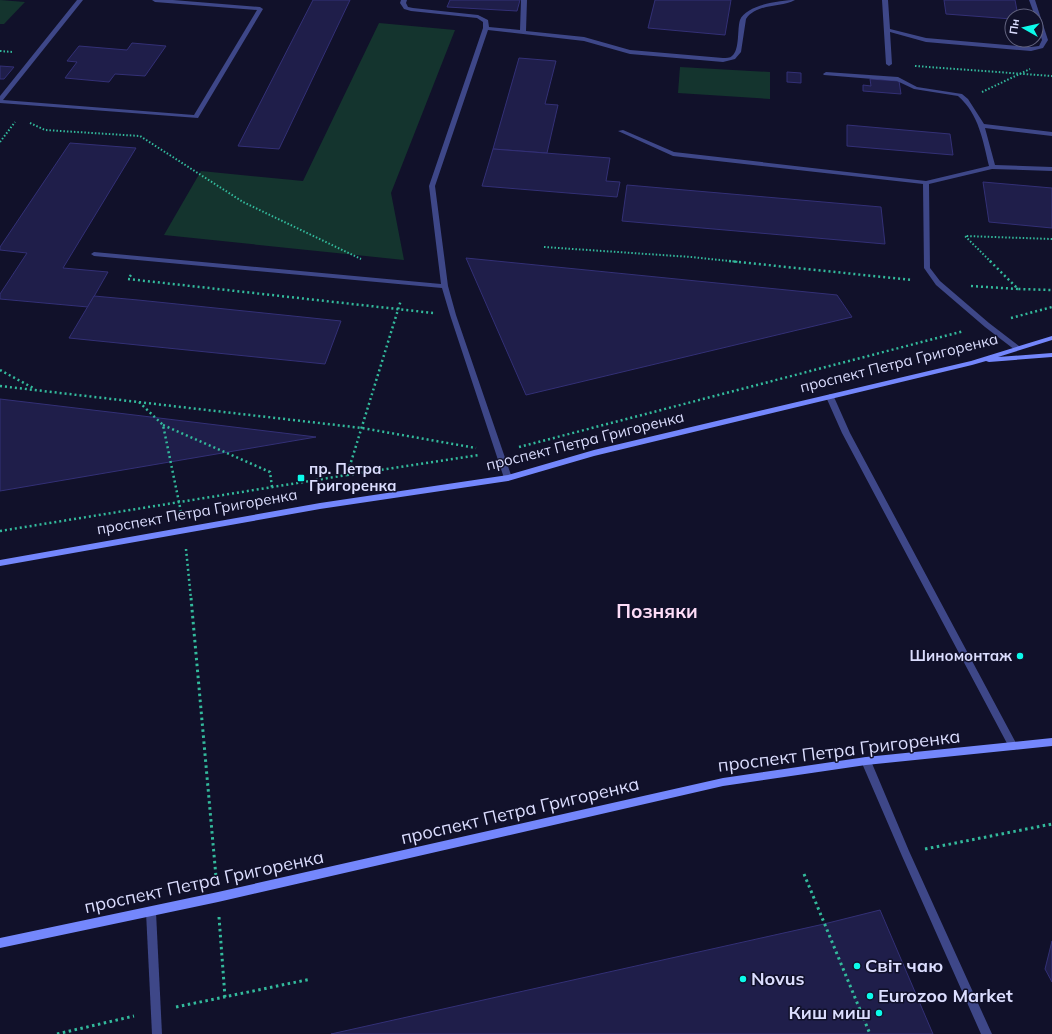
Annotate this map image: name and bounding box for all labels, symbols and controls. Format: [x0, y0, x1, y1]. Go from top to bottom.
north arrow [1004, 8, 1044, 48]
text: Пн [1006, 18, 1022, 35]
street label: проспект Петра Григоренка [798, 329, 1000, 396]
street label: проспект Петра Григоренка [484, 407, 686, 474]
place label: пр. Петра Григоренка [309, 459, 396, 495]
marker: пр. Петра Григоренка [296, 473, 306, 483]
street label: проспект Петра Григоренка [95, 484, 299, 539]
district label: Позняки [616, 599, 698, 623]
place label: Шиномонтаж [910, 646, 1012, 665]
marker: Шиномонтаж [1015, 651, 1025, 661]
street label: проспект Петра Григоренка [716, 724, 962, 777]
street label: проспект Петра Григоренка [398, 772, 641, 849]
street label: проспект Петра Григоренка [82, 845, 326, 918]
place label: Світ чаю [865, 954, 943, 977]
marker: Світ чаю [852, 961, 862, 971]
place label: Novus [751, 967, 805, 990]
marker: Novus [738, 974, 748, 984]
place label: Eurozoo Market [878, 984, 1013, 1007]
marker: Eurozoo Market [865, 991, 875, 1001]
place label: Киш миш [788, 1001, 871, 1024]
marker: Киш миш [874, 1008, 884, 1018]

